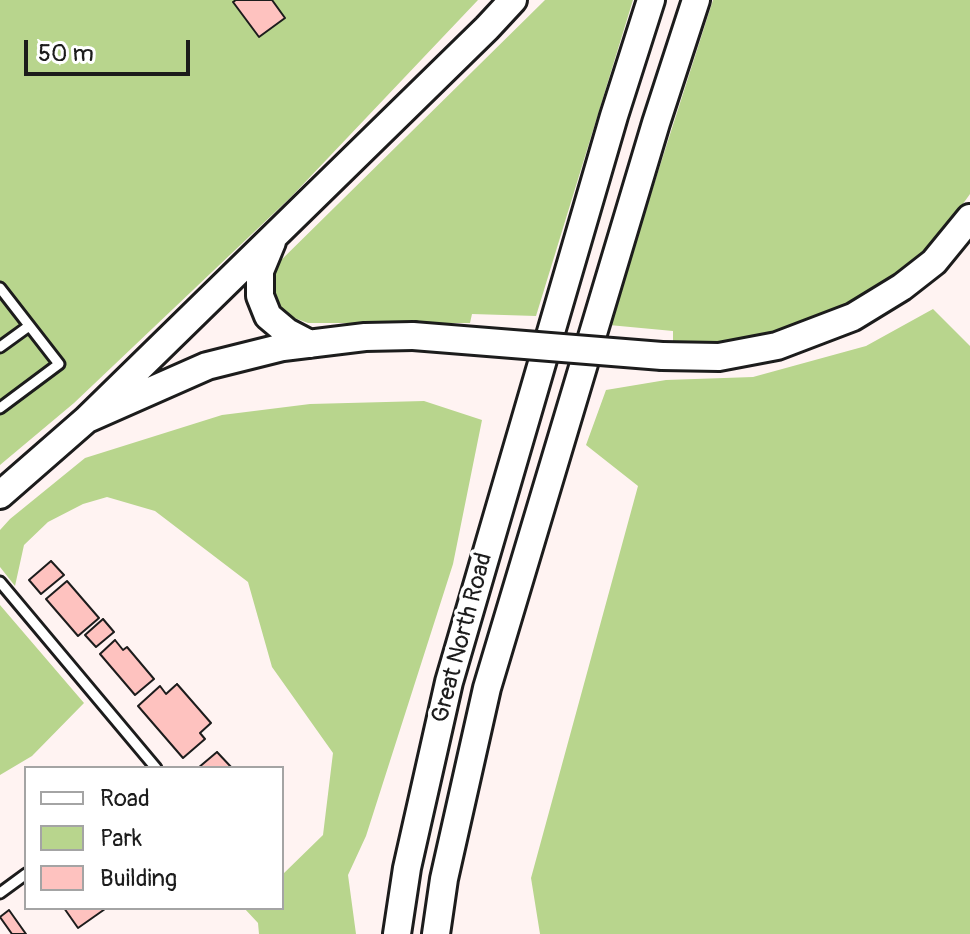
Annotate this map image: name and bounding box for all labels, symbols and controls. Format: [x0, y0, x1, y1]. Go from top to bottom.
scale bar [28, 24, 194, 74]
text: 50 m [38, 39, 94, 68]
street label: Great North Road [426, 550, 500, 726]
legend [24, 766, 284, 910]
text: Road [100, 784, 150, 813]
text: Park [100, 824, 142, 853]
text: Building [100, 864, 177, 893]

